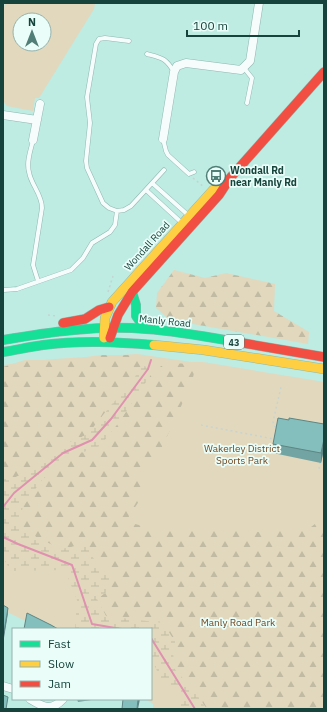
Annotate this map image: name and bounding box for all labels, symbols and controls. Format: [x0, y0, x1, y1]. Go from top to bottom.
north arrow [12, 12, 52, 52]
scale bar [187, 12, 299, 38]
text: N [28, 15, 36, 29]
text: 100 m [193, 18, 228, 33]
place label: Wondall Rd near Manly Rd [230, 164, 297, 189]
bus stop icon: Wondall Rd near Manly Rd [205, 165, 227, 187]
street label: Wondall Road [121, 219, 173, 273]
street label: Manly Road [138, 312, 192, 330]
road number: 43 [224, 335, 244, 349]
park label: Wakerley District Sports Park [204, 442, 281, 467]
park label: Manly Road Park [201, 616, 276, 629]
legend [12, 628, 152, 700]
text: Fast [48, 636, 71, 651]
text: Slow [48, 656, 74, 671]
text: Jam [48, 676, 71, 691]

